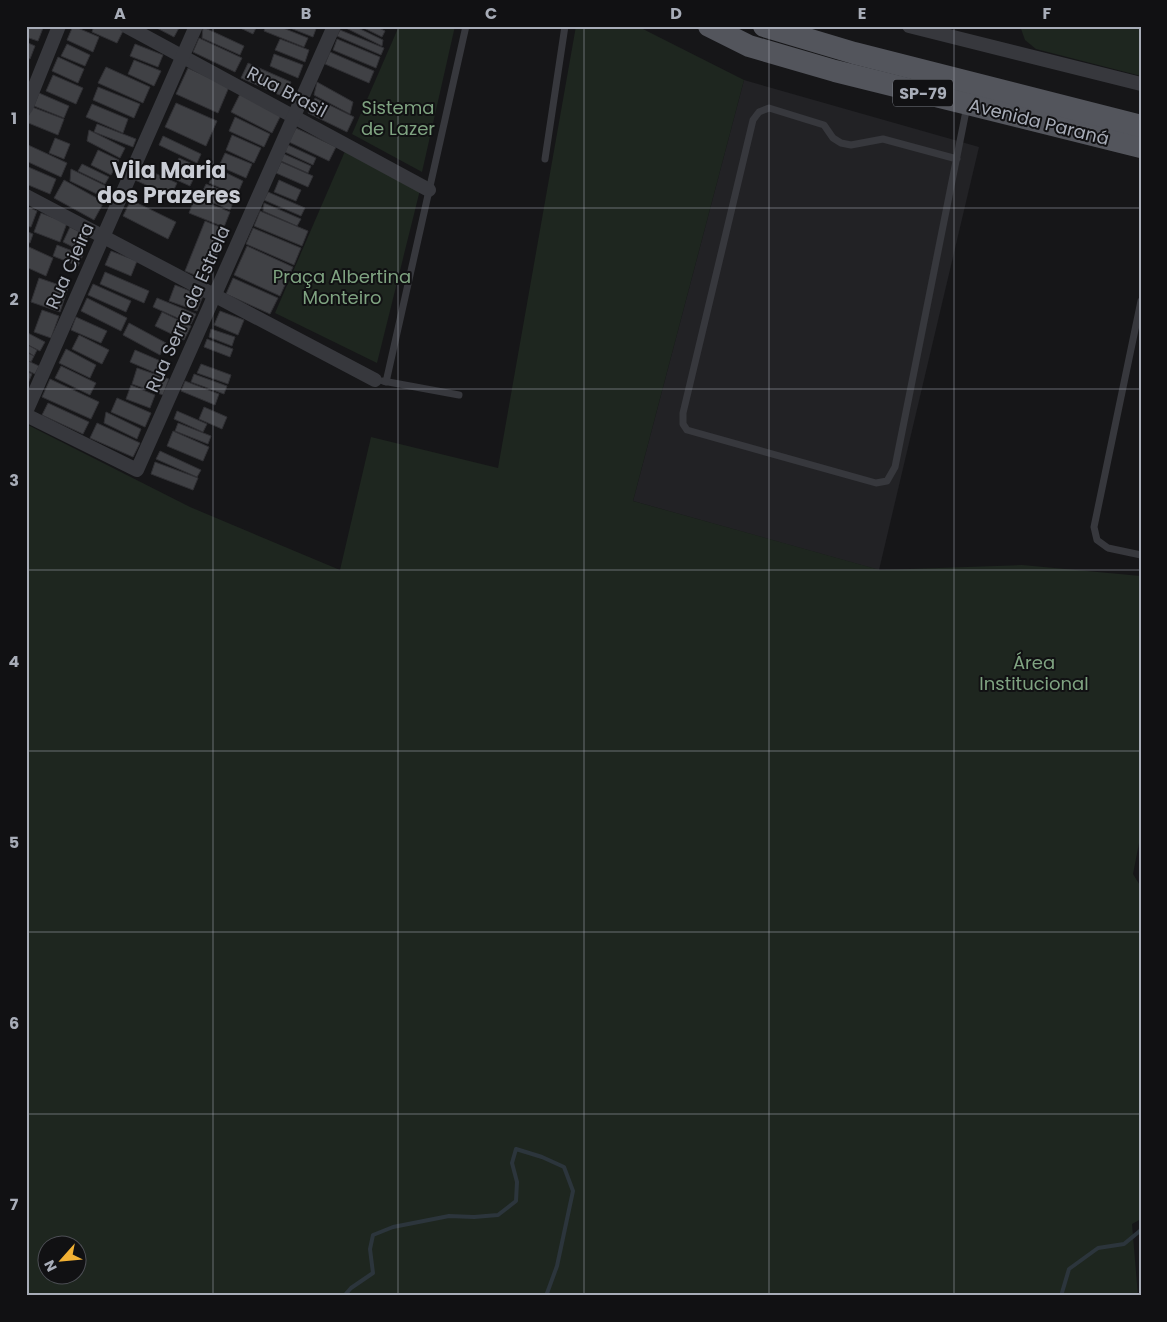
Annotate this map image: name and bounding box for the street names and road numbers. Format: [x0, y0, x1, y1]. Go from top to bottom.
street label: Rua Brasil [243, 60, 332, 123]
road number: SP-79 [893, 80, 953, 106]
street label: Avenida Paraná [966, 92, 1112, 151]
street label: Rua Cieira [39, 219, 100, 313]
street label: Rua Serra da Estrela [139, 221, 236, 396]

